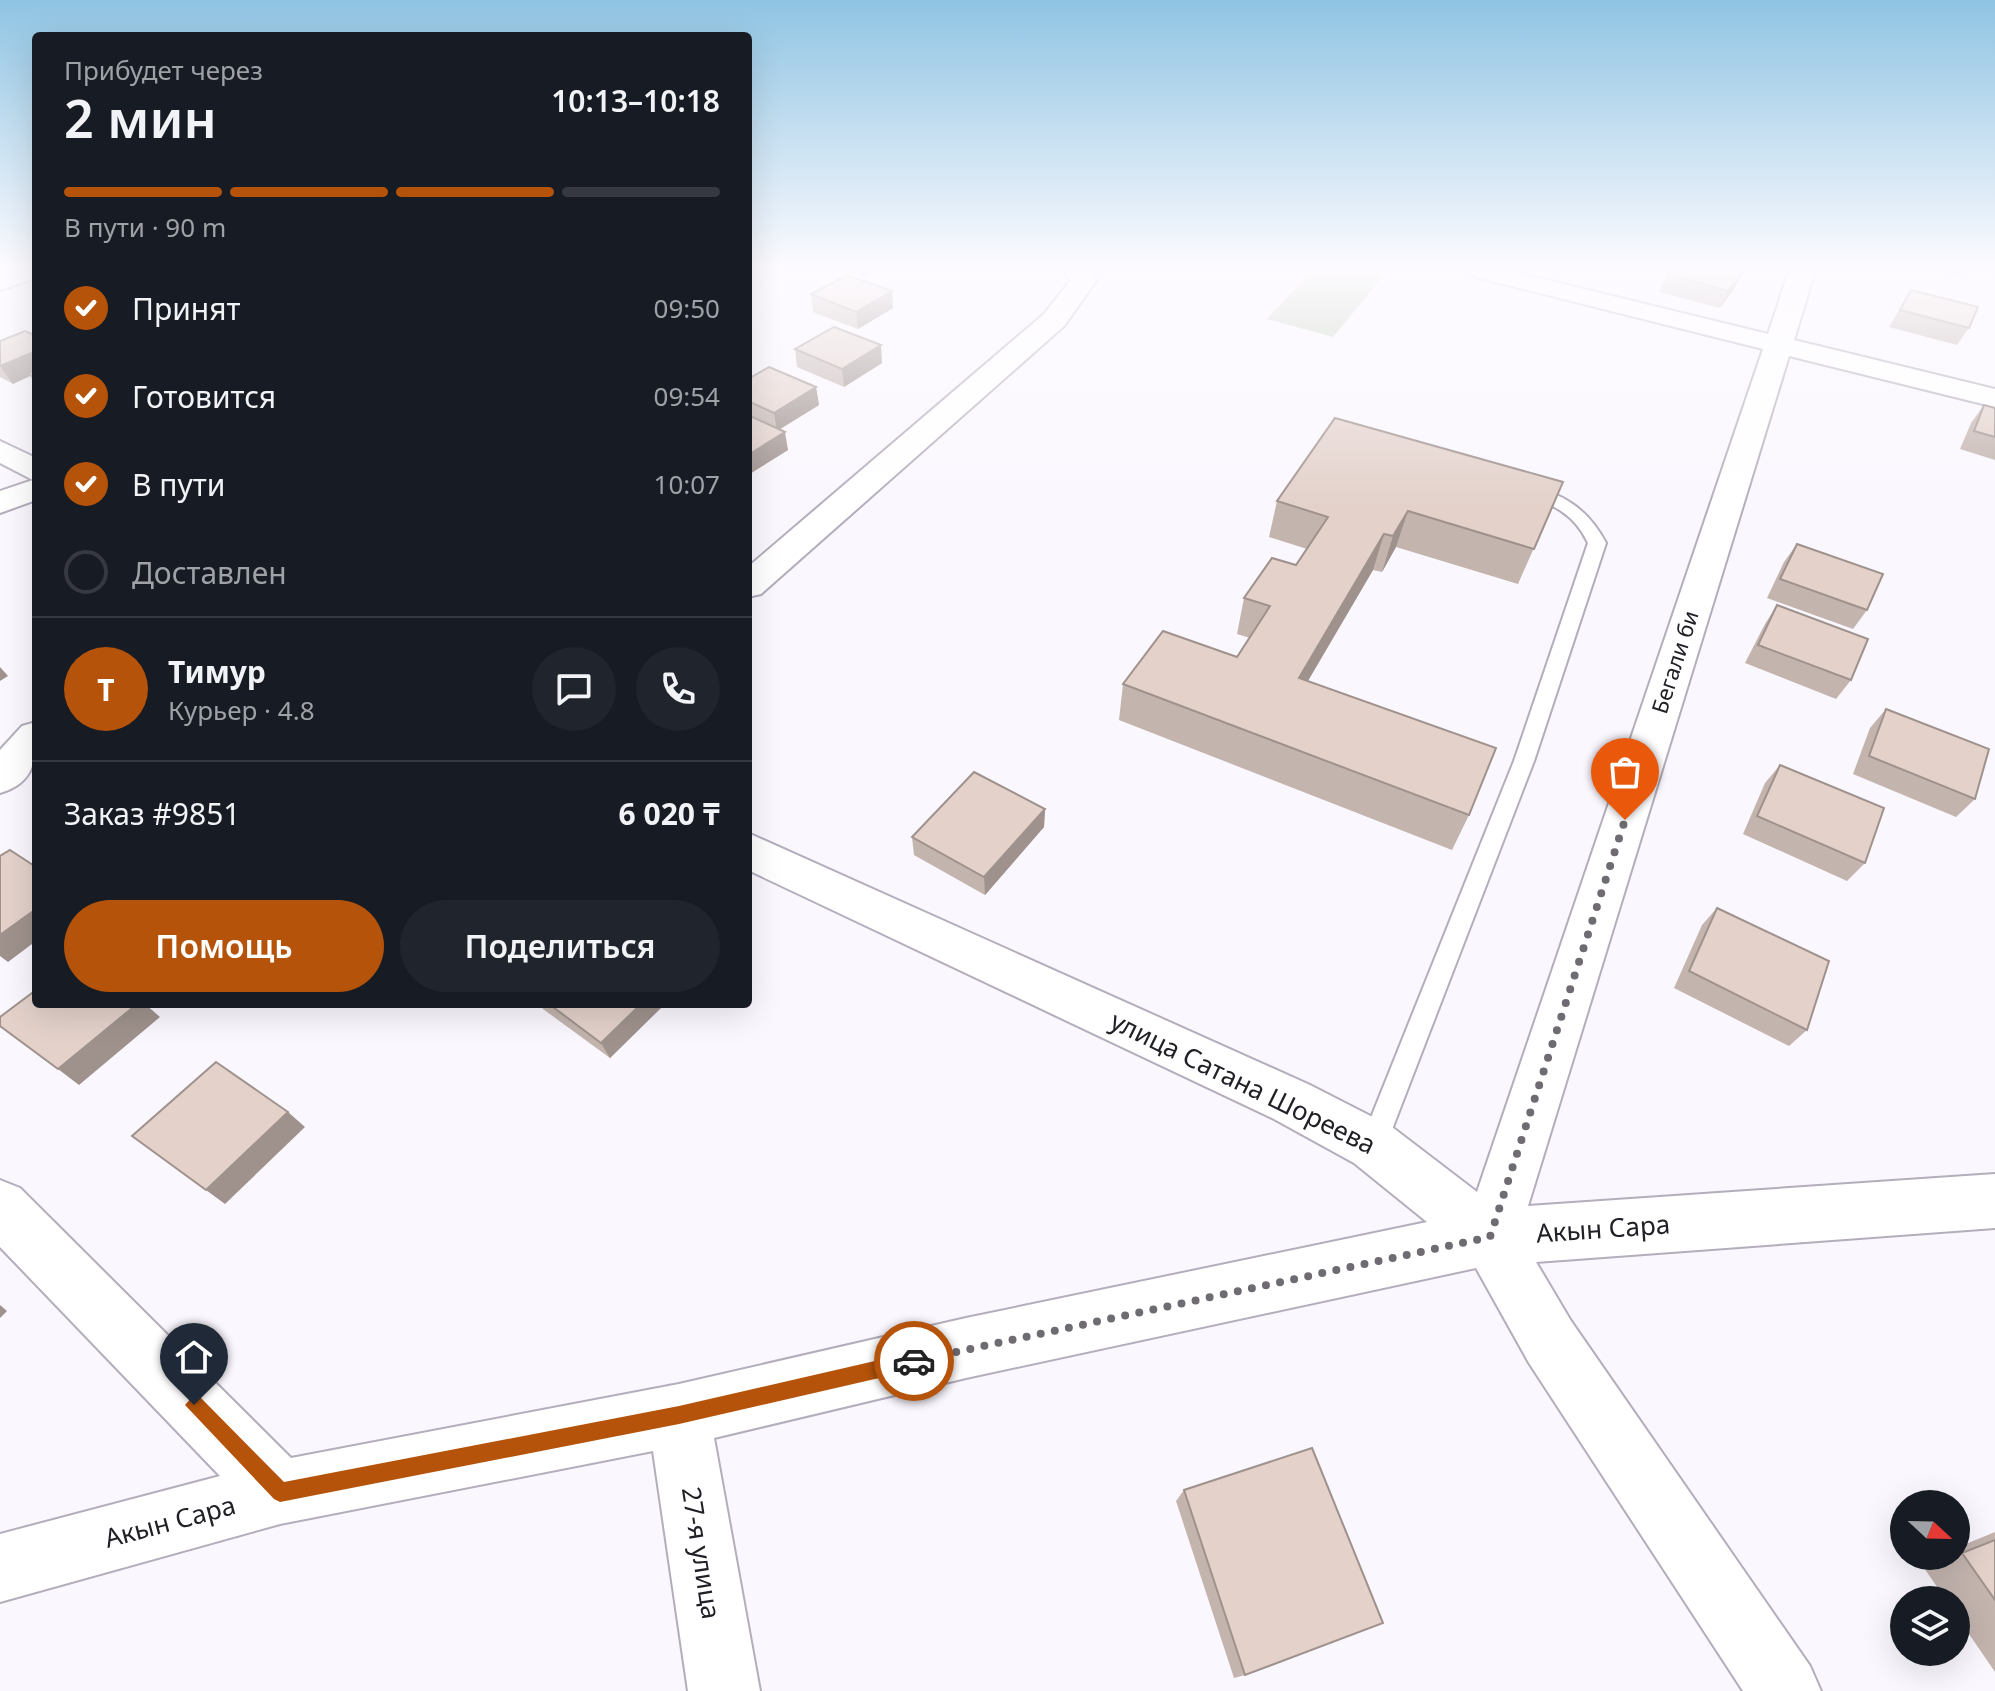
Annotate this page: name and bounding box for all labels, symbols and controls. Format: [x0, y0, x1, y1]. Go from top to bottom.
text: Прибудет через [64, 52, 263, 88]
text: 10:13–10:18 [551, 80, 720, 121]
text: 2 мин [64, 82, 217, 153]
text: В пути · 90 m [64, 209, 226, 245]
icon: check [64, 286, 108, 330]
text: Принят [132, 288, 241, 329]
text: 09:50 [654, 290, 720, 326]
icon: check [64, 374, 108, 418]
text: Готовится [132, 376, 276, 417]
text: 09:54 [654, 378, 720, 414]
icon: check [64, 462, 108, 506]
text: В пути [132, 464, 225, 505]
text: 10:07 [654, 466, 720, 502]
text: Доставлен [132, 552, 287, 593]
street label: Бегали би [1643, 606, 1705, 717]
button: chat [532, 647, 616, 731]
button: phone [636, 647, 720, 731]
text: Тимур [168, 651, 266, 692]
text: Т [97, 669, 115, 710]
text: Курьер · 4.8 [168, 692, 315, 728]
pin [1591, 738, 1659, 820]
icon: bag [1603, 750, 1647, 794]
text: Заказ #9851 [64, 793, 240, 834]
text: 6 020 ₸ [619, 793, 720, 834]
button: Помощь [64, 900, 384, 992]
button: Поделиться [400, 900, 720, 992]
street label: улица Сатана Шореева [1105, 1002, 1382, 1162]
street label: Акын Сара [1535, 1205, 1671, 1251]
courier [874, 1321, 954, 1401]
pin [160, 1323, 228, 1405]
icon: home [172, 1335, 216, 1379]
icon: car [892, 1339, 936, 1383]
street label: 27-я улица [674, 1484, 730, 1622]
street label: Акын Сара [100, 1486, 239, 1556]
north arrow [1890, 1490, 1970, 1570]
map controls [1890, 1490, 1970, 1666]
button: layers [1890, 1586, 1970, 1666]

